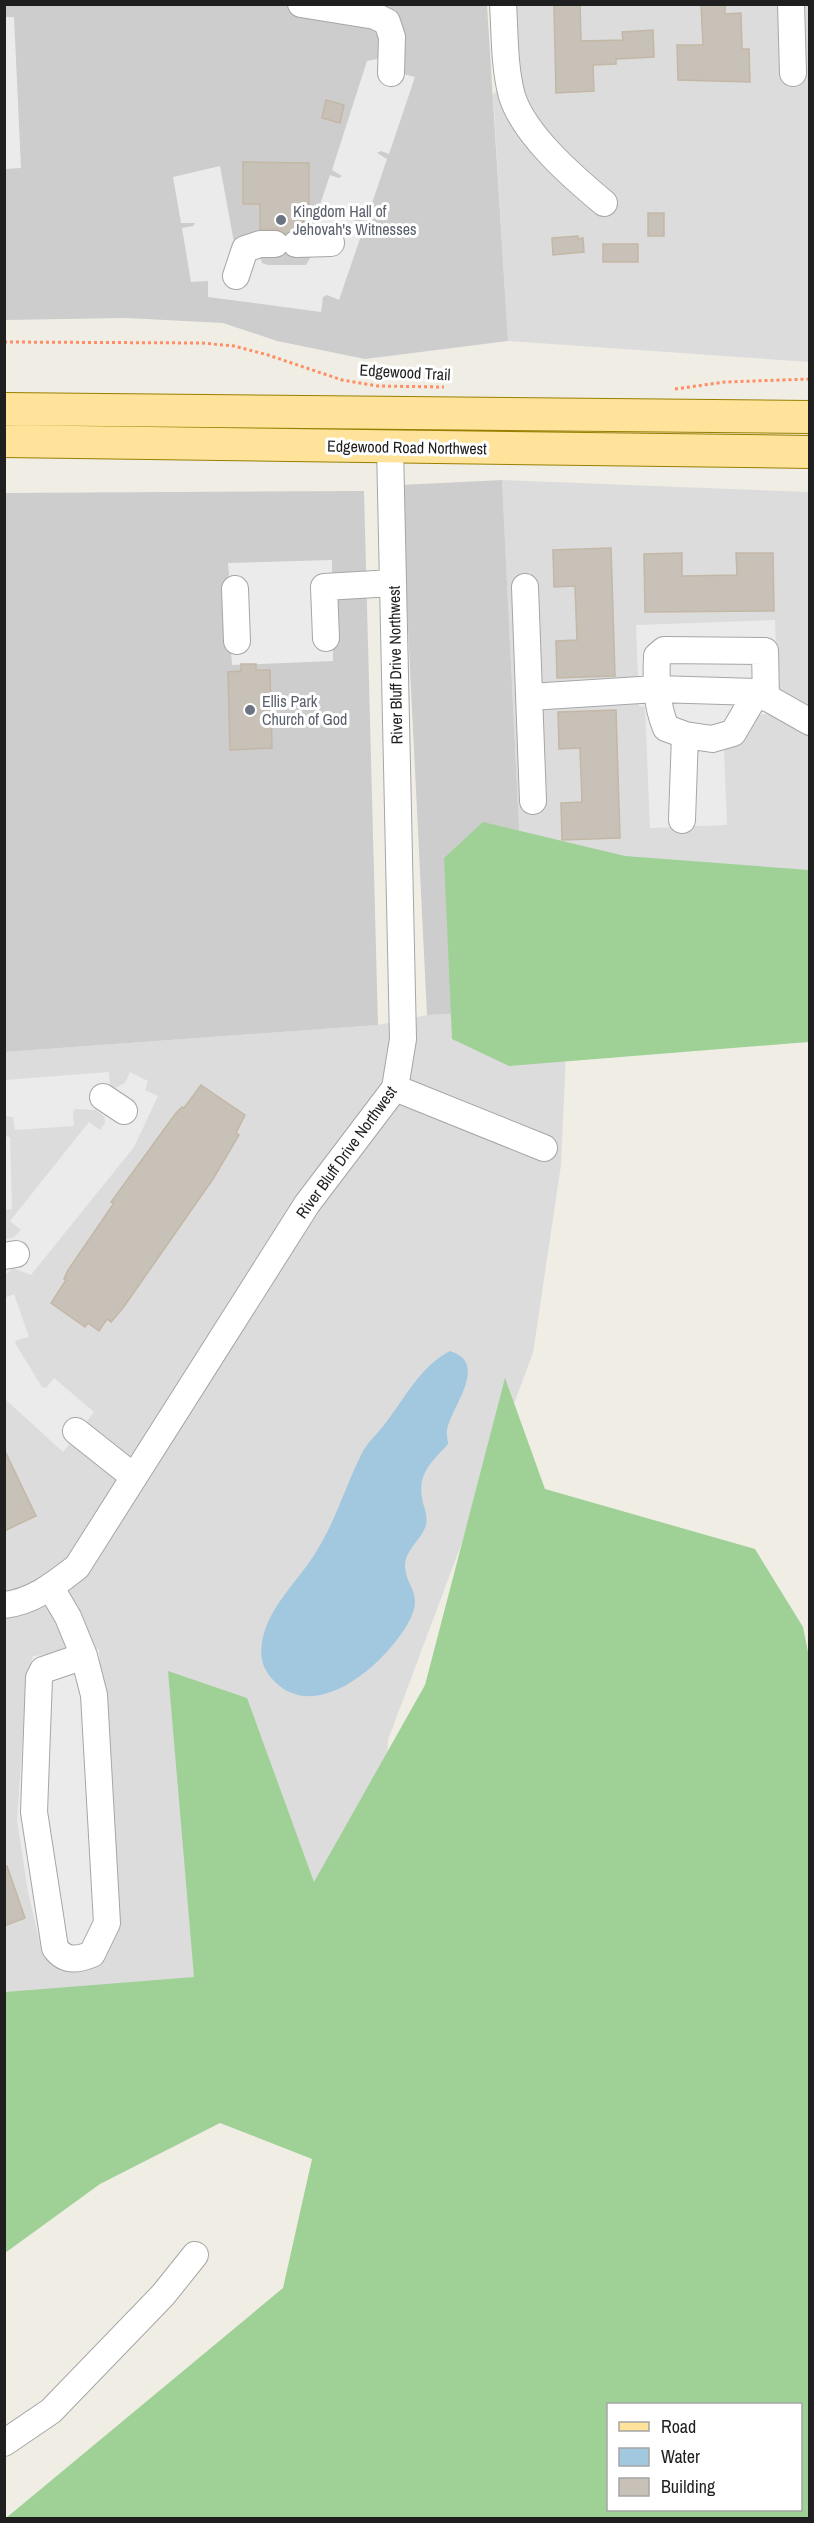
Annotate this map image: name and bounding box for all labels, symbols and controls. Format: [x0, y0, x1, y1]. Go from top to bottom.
place label: Kingdom Hall of Jehovah's Witnesses [293, 200, 417, 240]
marker: Kingdom Hall of Jehovah's Witnesses [274, 213, 288, 227]
street label: Edgewood Trail [359, 359, 451, 385]
street label: Edgewood Road Northwest [327, 435, 487, 459]
street label: River Bluff Drive Northwest [383, 585, 407, 745]
place label: Ellis Park Church of God [262, 690, 347, 730]
marker: Ellis Park Church of God [243, 703, 257, 717]
street label: River Bluff Drive Northwest [290, 1081, 402, 1223]
legend [607, 2403, 802, 2511]
text: Road [661, 2414, 696, 2439]
text: Water [661, 2444, 700, 2469]
text: Building [661, 2474, 716, 2499]

